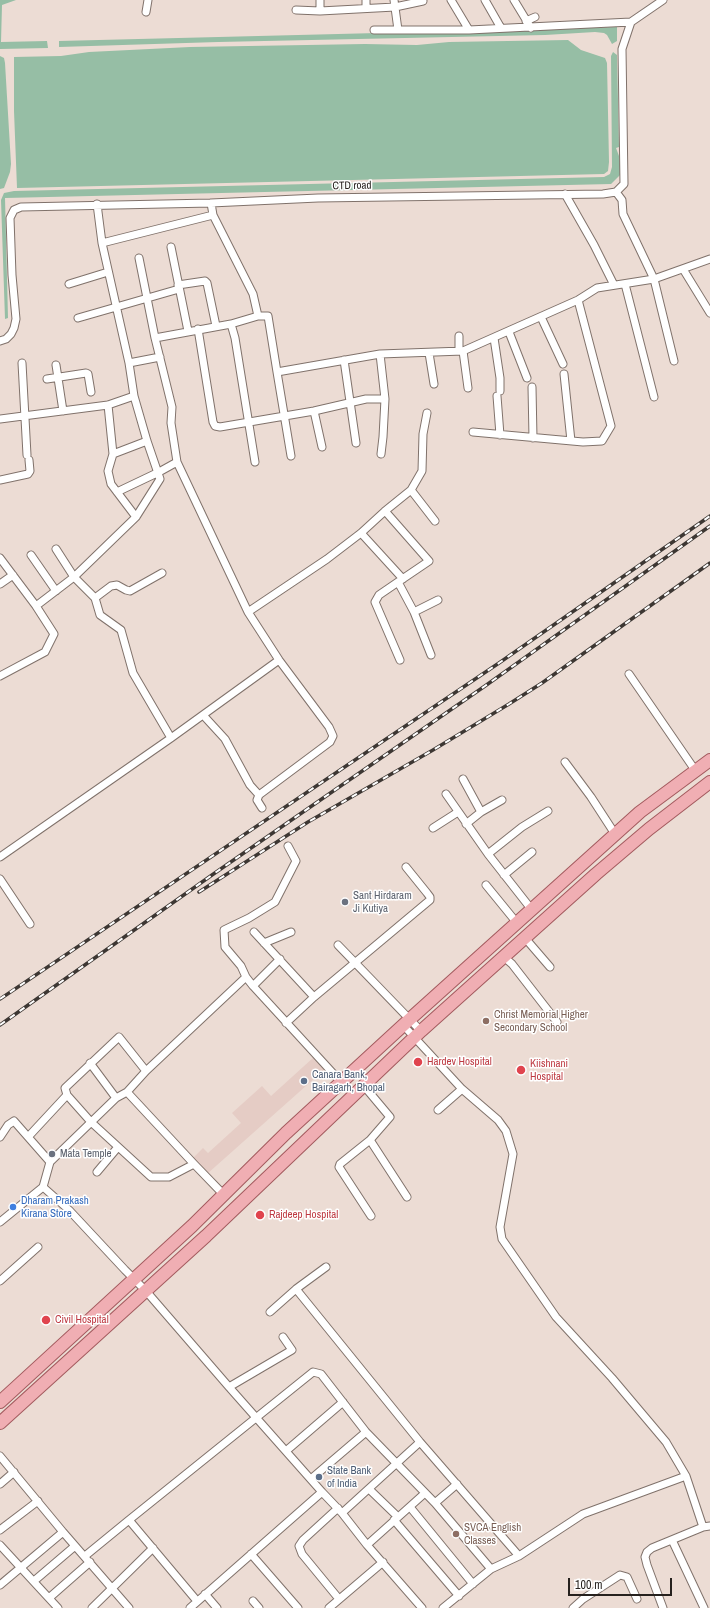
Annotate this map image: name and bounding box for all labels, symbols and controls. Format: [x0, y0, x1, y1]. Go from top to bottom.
street label: CTD road [332, 179, 372, 193]
place label: Sant Hirdaram Ji Kutiya [353, 889, 412, 915]
marker: Sant Hirdaram Ji Kutiya [340, 897, 350, 907]
place label: Christ Memorial Higher Secondary School [494, 1008, 588, 1034]
marker: Christ Memorial Higher Secondary School [481, 1016, 491, 1026]
place label: Hardev Hospital [427, 1055, 492, 1069]
marker: Hardev Hospital [412, 1056, 424, 1068]
place label: Kiishnani Hospital [530, 1057, 568, 1083]
marker: Kiishnani Hospital [515, 1064, 527, 1076]
place label: Canara Bank, Bairagarh, Bhopal [312, 1068, 385, 1094]
marker: Canara Bank, Bairagarh, Bhopal [299, 1076, 309, 1086]
place label: Mata Temple [60, 1147, 112, 1161]
marker: Mata Temple [47, 1149, 57, 1159]
place label: Dharam Prakash Kirana Store [21, 1194, 89, 1220]
marker: Dharam Prakash Kirana Store [8, 1202, 18, 1212]
place label: Rajdeep Hospital [269, 1208, 338, 1222]
marker: Rajdeep Hospital [254, 1209, 266, 1221]
place label: Civil Hospital [55, 1313, 109, 1327]
marker: Civil Hospital [40, 1314, 52, 1326]
place label: State Bank of India [327, 1464, 371, 1490]
marker: State Bank of India [314, 1472, 324, 1482]
place label: SVCA English Classes [464, 1521, 521, 1547]
marker: SVCA English Classes [451, 1529, 461, 1539]
scale bar [570, 1570, 674, 1596]
text: 100 m [575, 1577, 602, 1593]

